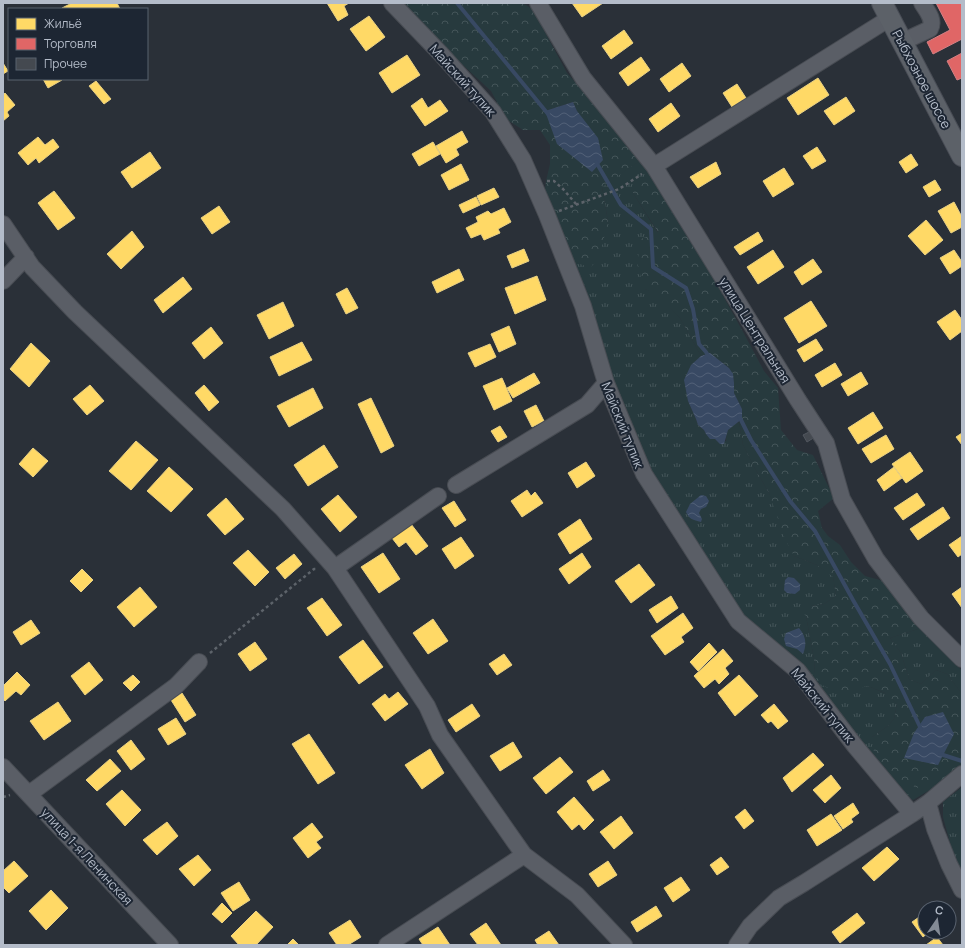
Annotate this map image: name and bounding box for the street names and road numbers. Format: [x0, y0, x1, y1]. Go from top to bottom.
street label: Рыбхозное шоссе [888, 26, 956, 132]
street label: Майский тупик [426, 40, 501, 120]
street label: улица Центральная [715, 274, 795, 386]
street label: Майский тупик [598, 379, 649, 471]
street label: Майский тупик [787, 664, 859, 747]
street label: улица 1-я Ленинская [37, 803, 137, 909]

